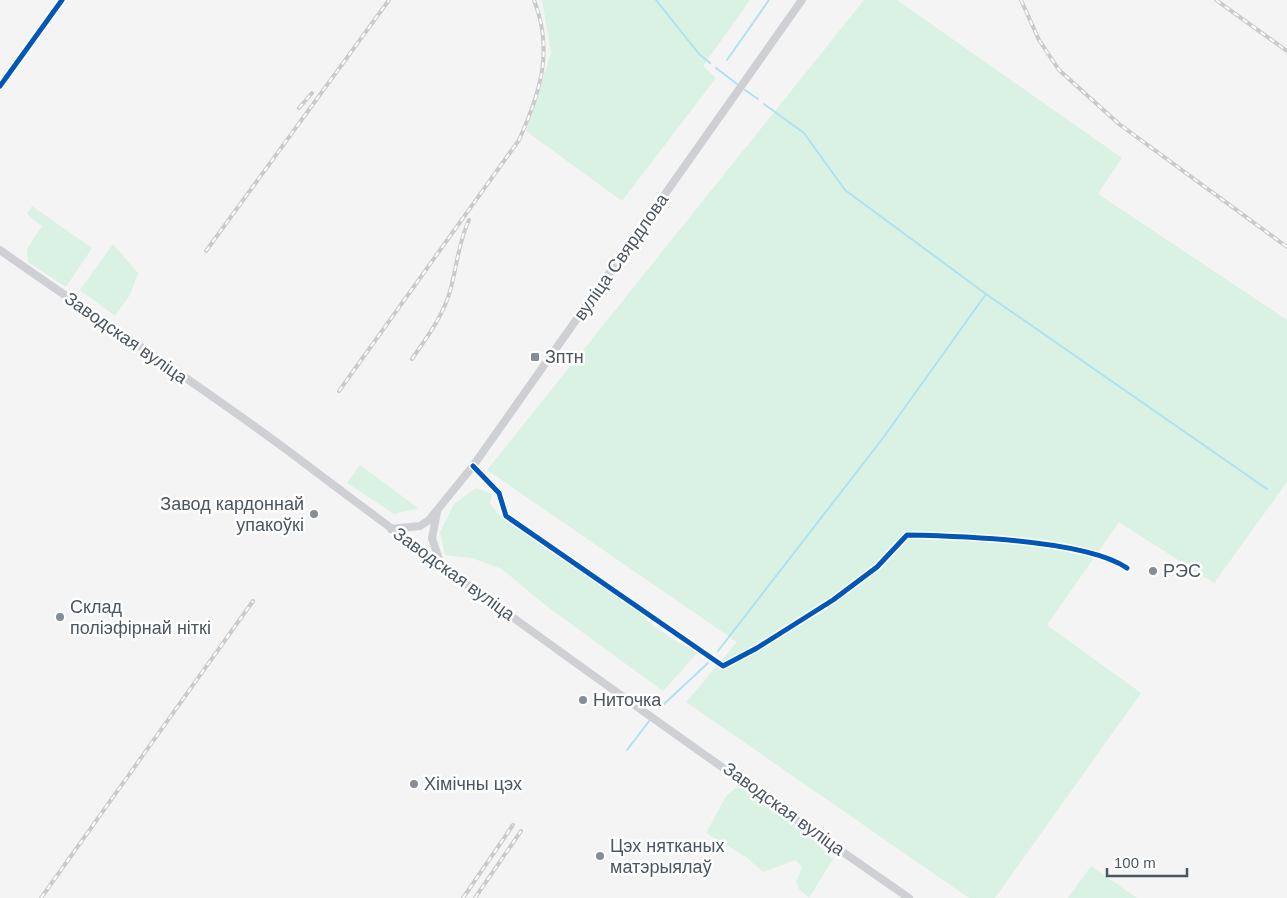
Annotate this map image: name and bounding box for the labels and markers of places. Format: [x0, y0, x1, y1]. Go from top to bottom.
place label: Зптн [545, 347, 584, 367]
marker: Зптн [529, 351, 541, 363]
place label: Завод кардоннай упакоўкі [160, 494, 304, 535]
marker: Завод кардоннай упакоўкі [308, 508, 320, 520]
place label: РЭС [1163, 561, 1201, 581]
marker: РЭС [1147, 565, 1159, 577]
place label: Склад поліэфірнай ніткі [70, 597, 211, 638]
marker: Склад поліэфірнай ніткі [54, 611, 66, 623]
place label: Ниточка [593, 690, 662, 710]
marker: Ниточка [577, 694, 589, 706]
place label: Хімічны цэх [424, 774, 522, 794]
marker: Хімічны цэх [408, 778, 420, 790]
place label: Цэх нятканых матэрыялаў [610, 836, 724, 877]
marker: Цэх нятканых матэрыялаў [594, 850, 606, 862]

